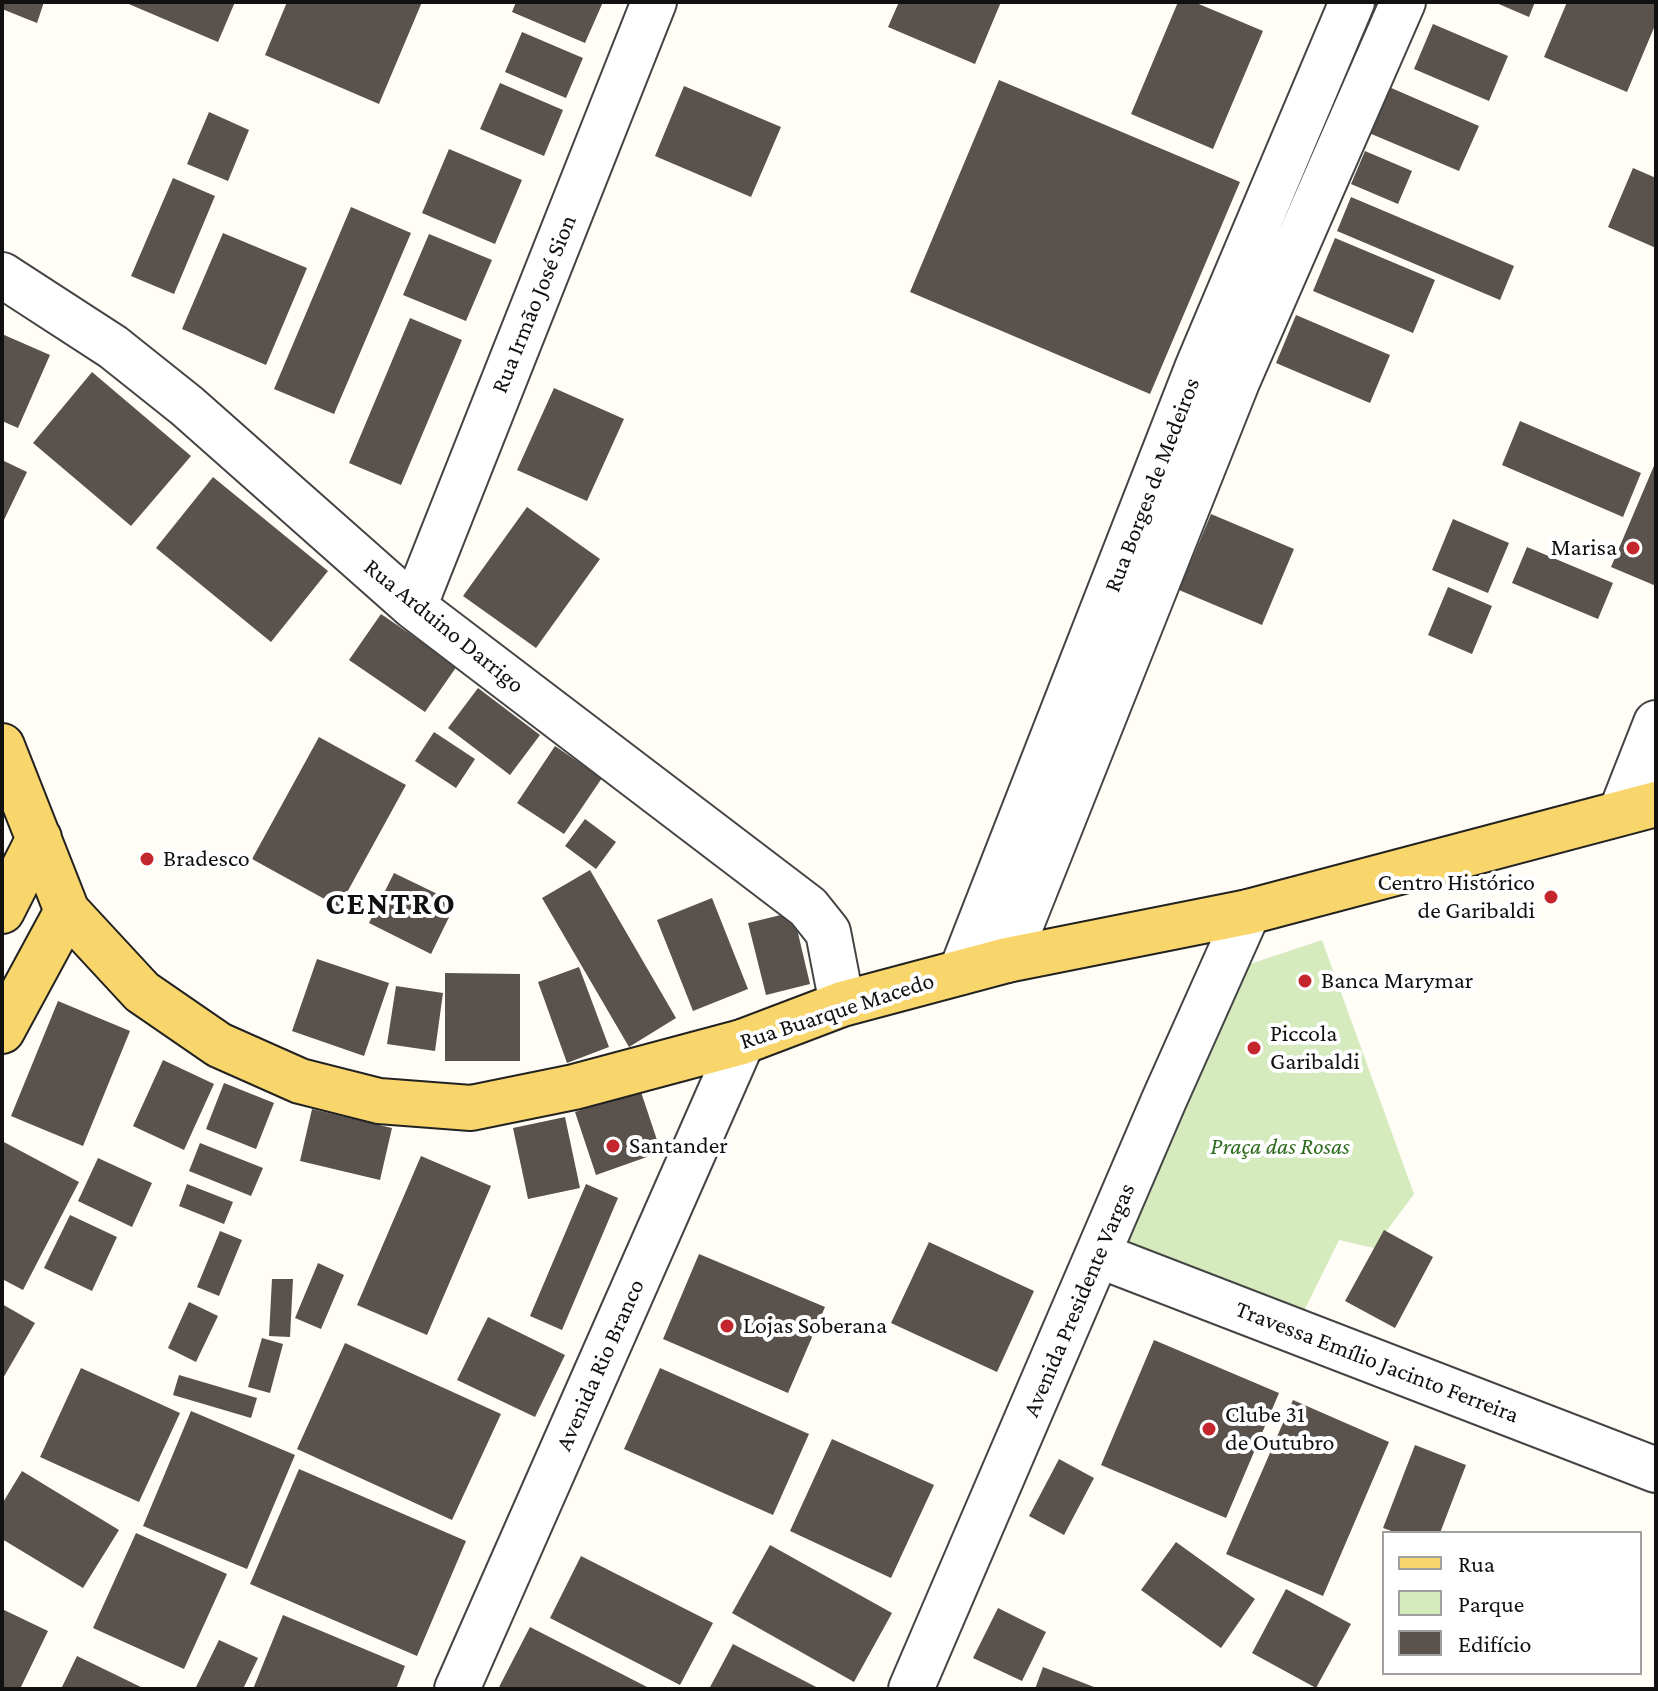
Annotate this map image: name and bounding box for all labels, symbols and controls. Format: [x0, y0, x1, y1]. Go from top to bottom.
street label: Rua Irmão José Sion [485, 211, 583, 397]
street label: Rua Borges de Medeiros [1098, 374, 1206, 596]
place label: Marisa [1551, 534, 1617, 562]
marker: Marisa [1624, 539, 1642, 557]
street label: Rua Arduino Darrigo [358, 553, 530, 699]
place label: Bradesco [163, 845, 250, 873]
marker: Bradesco [138, 850, 156, 868]
place label: Centro Histórico de Garibaldi [1377, 869, 1535, 925]
district label: CENTRO [325, 885, 457, 923]
marker: Centro Histórico de Garibaldi [1542, 888, 1560, 906]
street label: Rua Buarque Macedo [736, 966, 938, 1056]
place label: Banca Marymar [1321, 967, 1473, 995]
marker: Banca Marymar [1296, 972, 1314, 990]
place label: Piccola Garibaldi [1270, 1020, 1360, 1076]
marker: Piccola Garibaldi [1245, 1039, 1263, 1057]
place label: Santander [629, 1132, 728, 1160]
park label: Praça das Rosas [1210, 1133, 1350, 1161]
marker: Santander [604, 1137, 622, 1155]
street label: Avenida Presidente Vargas [1017, 1179, 1141, 1421]
street label: Avenida Rio Branco [549, 1275, 651, 1455]
street label: Travessa Emílio Jacinto Ferreira [1231, 1295, 1523, 1429]
place label: Lojas Soberana [743, 1312, 887, 1340]
marker: Lojas Soberana [718, 1317, 736, 1335]
place label: Clube 31 de Outubro [1225, 1401, 1334, 1457]
marker: Clube 31 de Outubro [1200, 1420, 1218, 1438]
legend [1382, 1531, 1642, 1675]
text: Rua [1458, 1550, 1495, 1577]
text: Parque [1458, 1590, 1524, 1617]
text: Edifício [1458, 1630, 1531, 1657]

